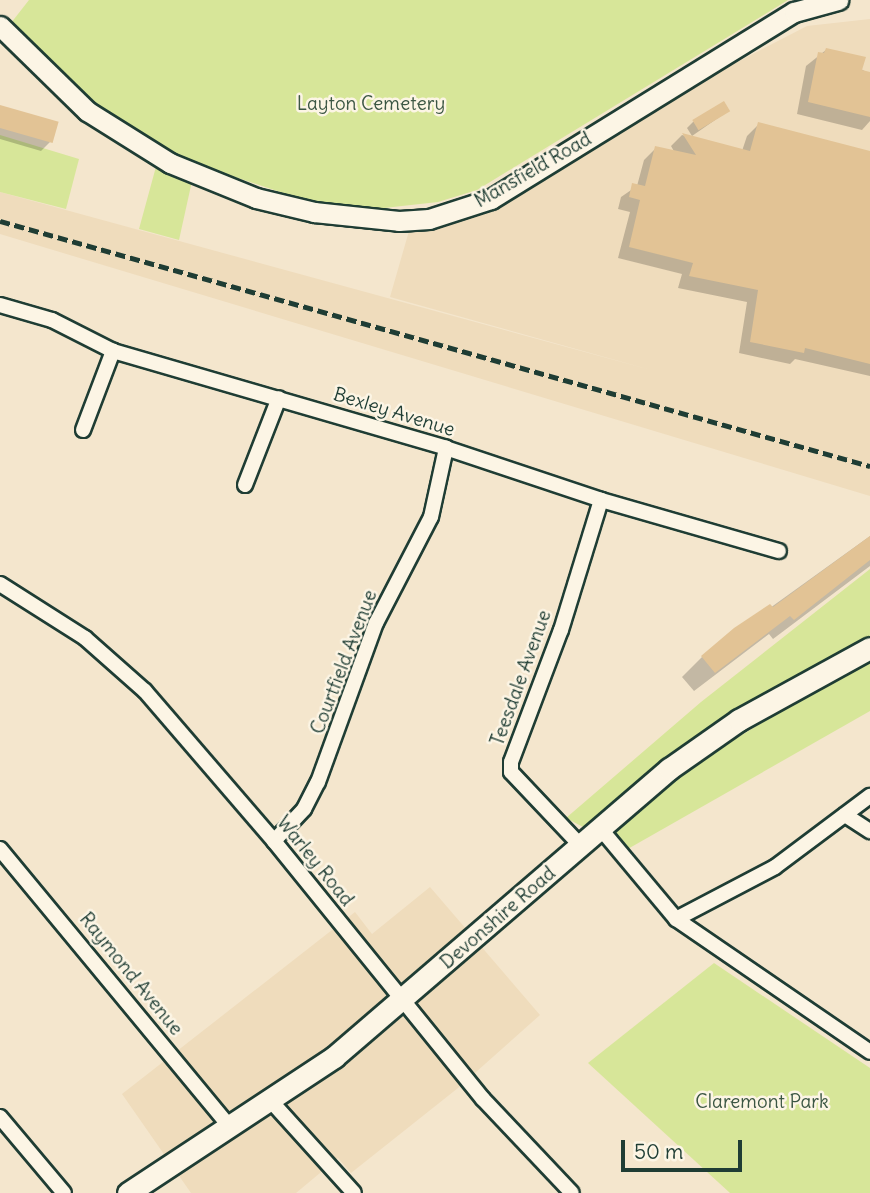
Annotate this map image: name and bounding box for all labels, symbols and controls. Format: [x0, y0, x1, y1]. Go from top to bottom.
park label: Layton Cemetery [297, 93, 445, 115]
street label: Mansfield Road [471, 127, 595, 213]
street label: Bexley Avenue [331, 383, 457, 441]
street label: Courtfield Avenue [306, 587, 382, 737]
street label: Teesdale Avenue [486, 607, 556, 749]
street label: Warley Road [272, 811, 358, 911]
street label: Devonshire Road [436, 862, 560, 974]
street label: Raymond Avenue [75, 908, 187, 1040]
park label: Claremont Park [695, 1091, 829, 1113]
scale bar [625, 1126, 746, 1170]
text: 50 m [634, 1138, 683, 1165]

